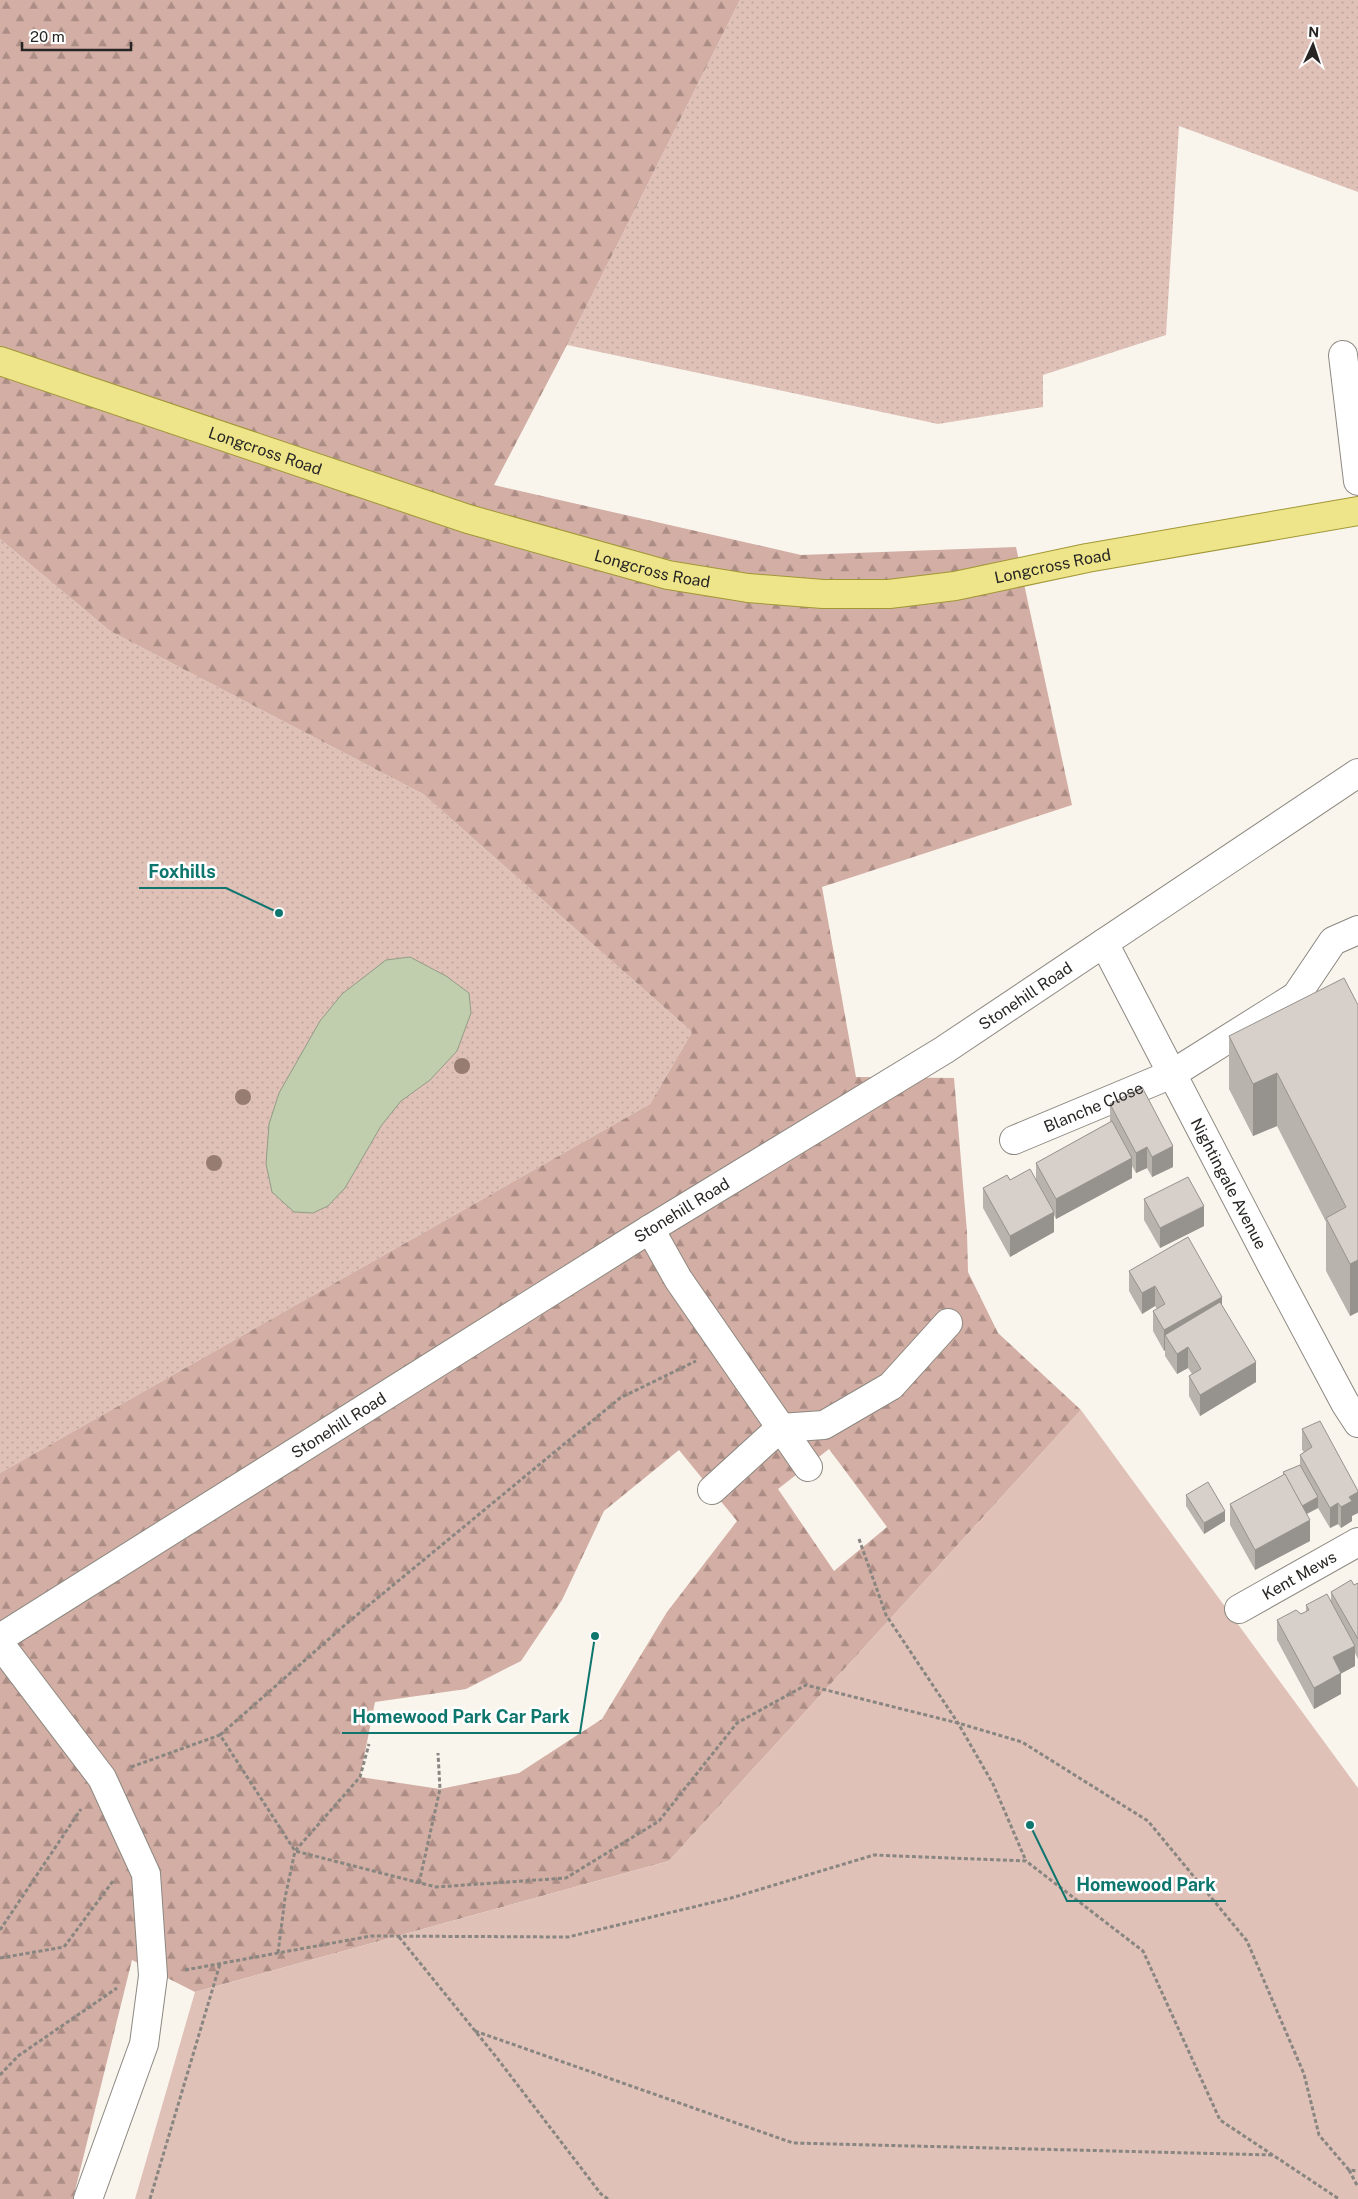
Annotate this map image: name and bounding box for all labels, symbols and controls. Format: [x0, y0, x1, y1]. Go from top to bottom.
scale bar [22, 20, 131, 52]
north arrow [1288, 20, 1338, 70]
text: N [1308, 24, 1320, 40]
text: 20 m [30, 28, 65, 45]
street label: Longcross Road [206, 423, 325, 479]
street label: Longcross Road [592, 545, 712, 591]
street label: Longcross Road [992, 545, 1112, 587]
callout: Foxhills [139, 855, 226, 888]
text: Foxhills [148, 861, 216, 882]
street label: Stonehill Road [975, 958, 1076, 1034]
street label: Blanche Close [1041, 1078, 1146, 1136]
street label: Nightingale Avenue [1187, 1115, 1271, 1252]
street label: Stonehill Road [630, 1173, 733, 1246]
street label: Stonehill Road [288, 1388, 389, 1462]
street label: Kent Mews [1259, 1547, 1340, 1604]
callout: Homewood Park Car Park [342, 1700, 580, 1733]
text: Homewood Park Car Park [352, 1706, 570, 1727]
callout: Homewood Park [1067, 1868, 1226, 1901]
text: Homewood Park [1076, 1874, 1216, 1895]

